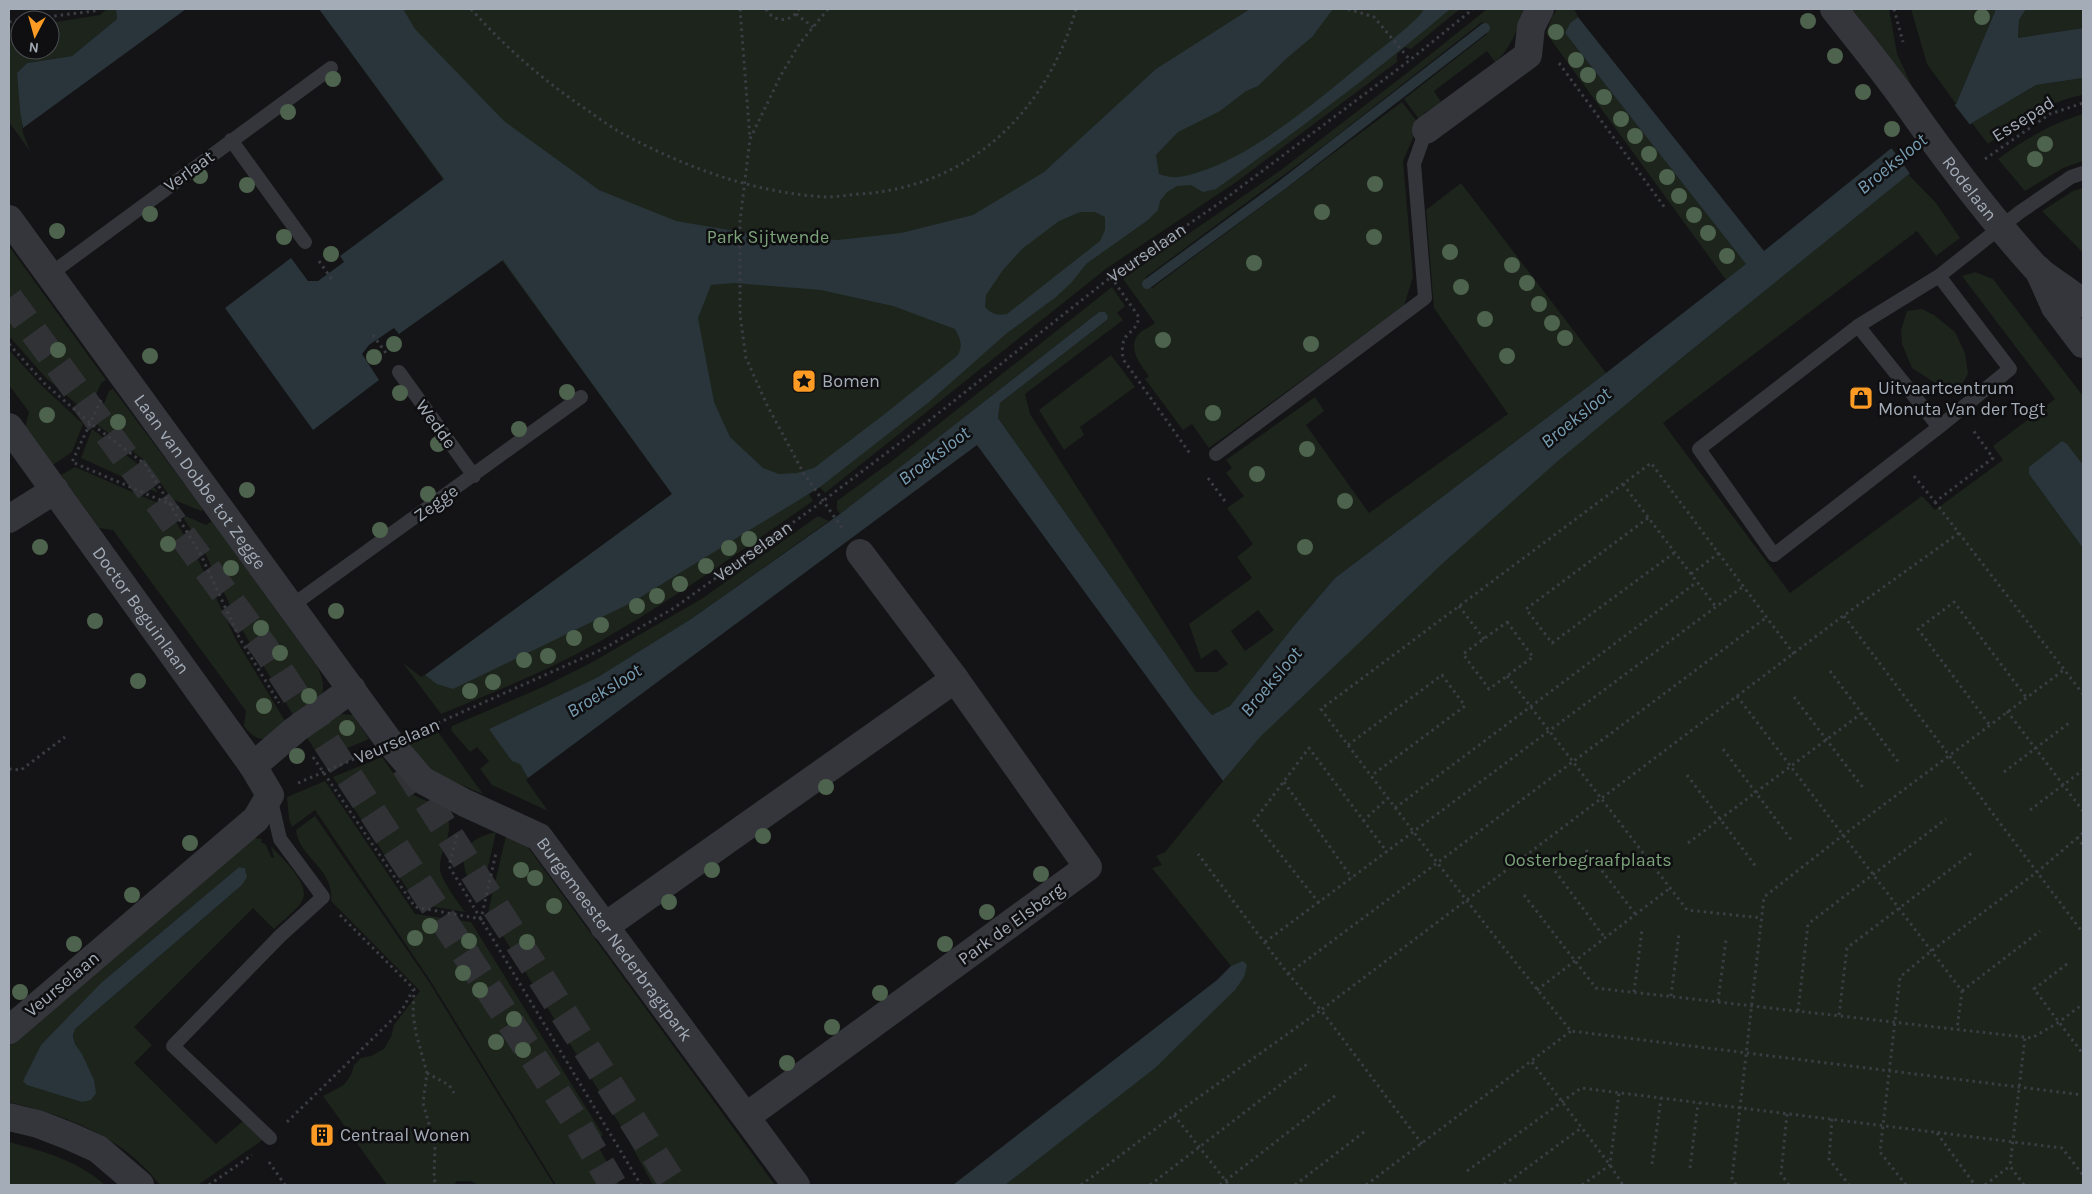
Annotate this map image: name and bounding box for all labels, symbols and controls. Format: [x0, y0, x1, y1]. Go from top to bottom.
north arrow [10, 10, 60, 60]
text: N [28, 38, 40, 56]
street label: Essepad [1988, 91, 2058, 147]
water label: Broeksloot [1853, 129, 1932, 199]
street label: Verlaat [160, 145, 219, 197]
street label: Rodelaan [1938, 152, 2002, 225]
street label: Veurselaan [1103, 218, 1190, 287]
park label: Park Sijtwende [707, 226, 829, 248]
place icon: Bomen [791, 368, 817, 394]
place label: Bomen [822, 370, 880, 392]
place label: Uitvaartcentrum Monuta Van der Togt [1878, 377, 2046, 420]
water label: Broeksloot [1537, 383, 1616, 453]
shop icon: Uitvaartcentrum Monuta Van der Togt [1848, 385, 1874, 411]
street label: Laan van Dobbe tot Zegge [129, 390, 271, 574]
street label: Wedde [411, 395, 461, 453]
water label: Broeksloot [894, 422, 975, 490]
street label: Zegge [410, 480, 462, 526]
street label: Veurselaan [710, 516, 796, 587]
street label: Doctor Beguinlaan [88, 542, 194, 679]
water label: Broeksloot [1236, 642, 1307, 721]
water label: Broeksloot [563, 659, 646, 723]
street label: Veurselaan [351, 713, 443, 769]
street label: Burgemeester Nederbragtpark [532, 833, 697, 1046]
park label: Oosterbegraafplaats [1504, 849, 1672, 871]
street label: Park de Elsberg [954, 878, 1068, 970]
street label: Veurselaan [20, 946, 104, 1022]
building icon: Centraal Wonen [309, 1122, 335, 1148]
place label: Centraal Wonen [340, 1124, 470, 1146]

